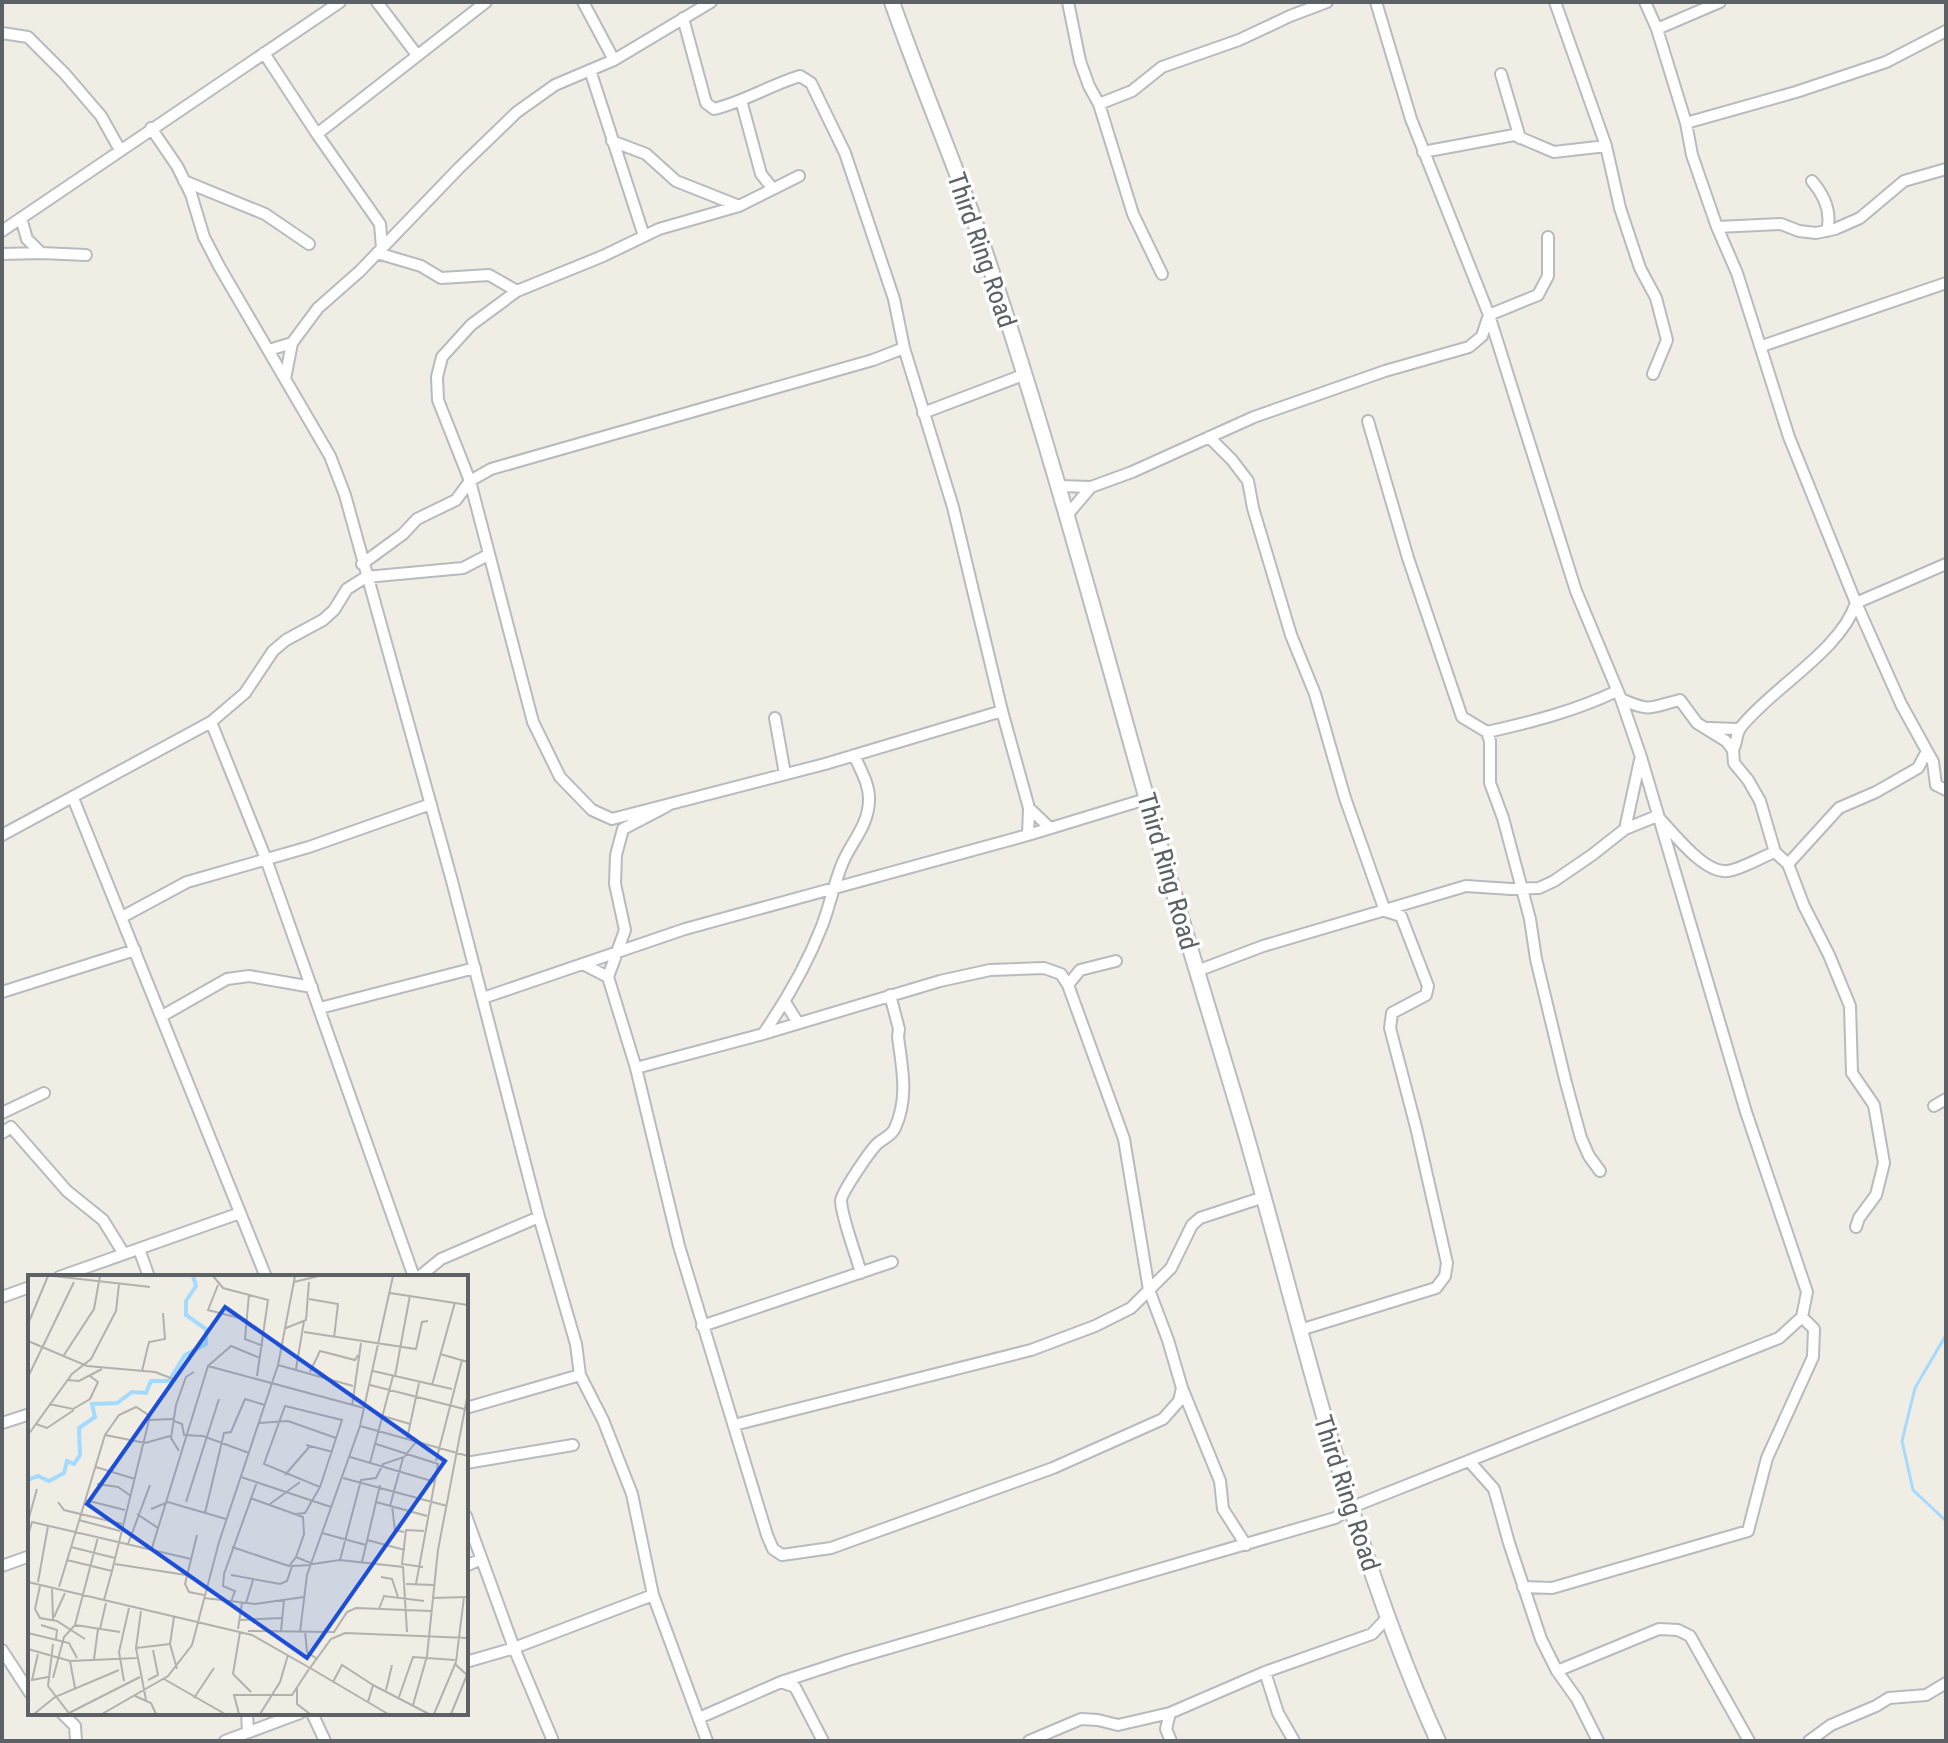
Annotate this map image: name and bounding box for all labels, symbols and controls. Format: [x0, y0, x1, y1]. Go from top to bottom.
street label: Third Ring Road [941, 169, 1023, 331]
street label: Third Ring Road [1131, 789, 1205, 953]
inset map [28, 1275, 468, 1715]
street label: Third Ring Road [1308, 1411, 1386, 1575]

